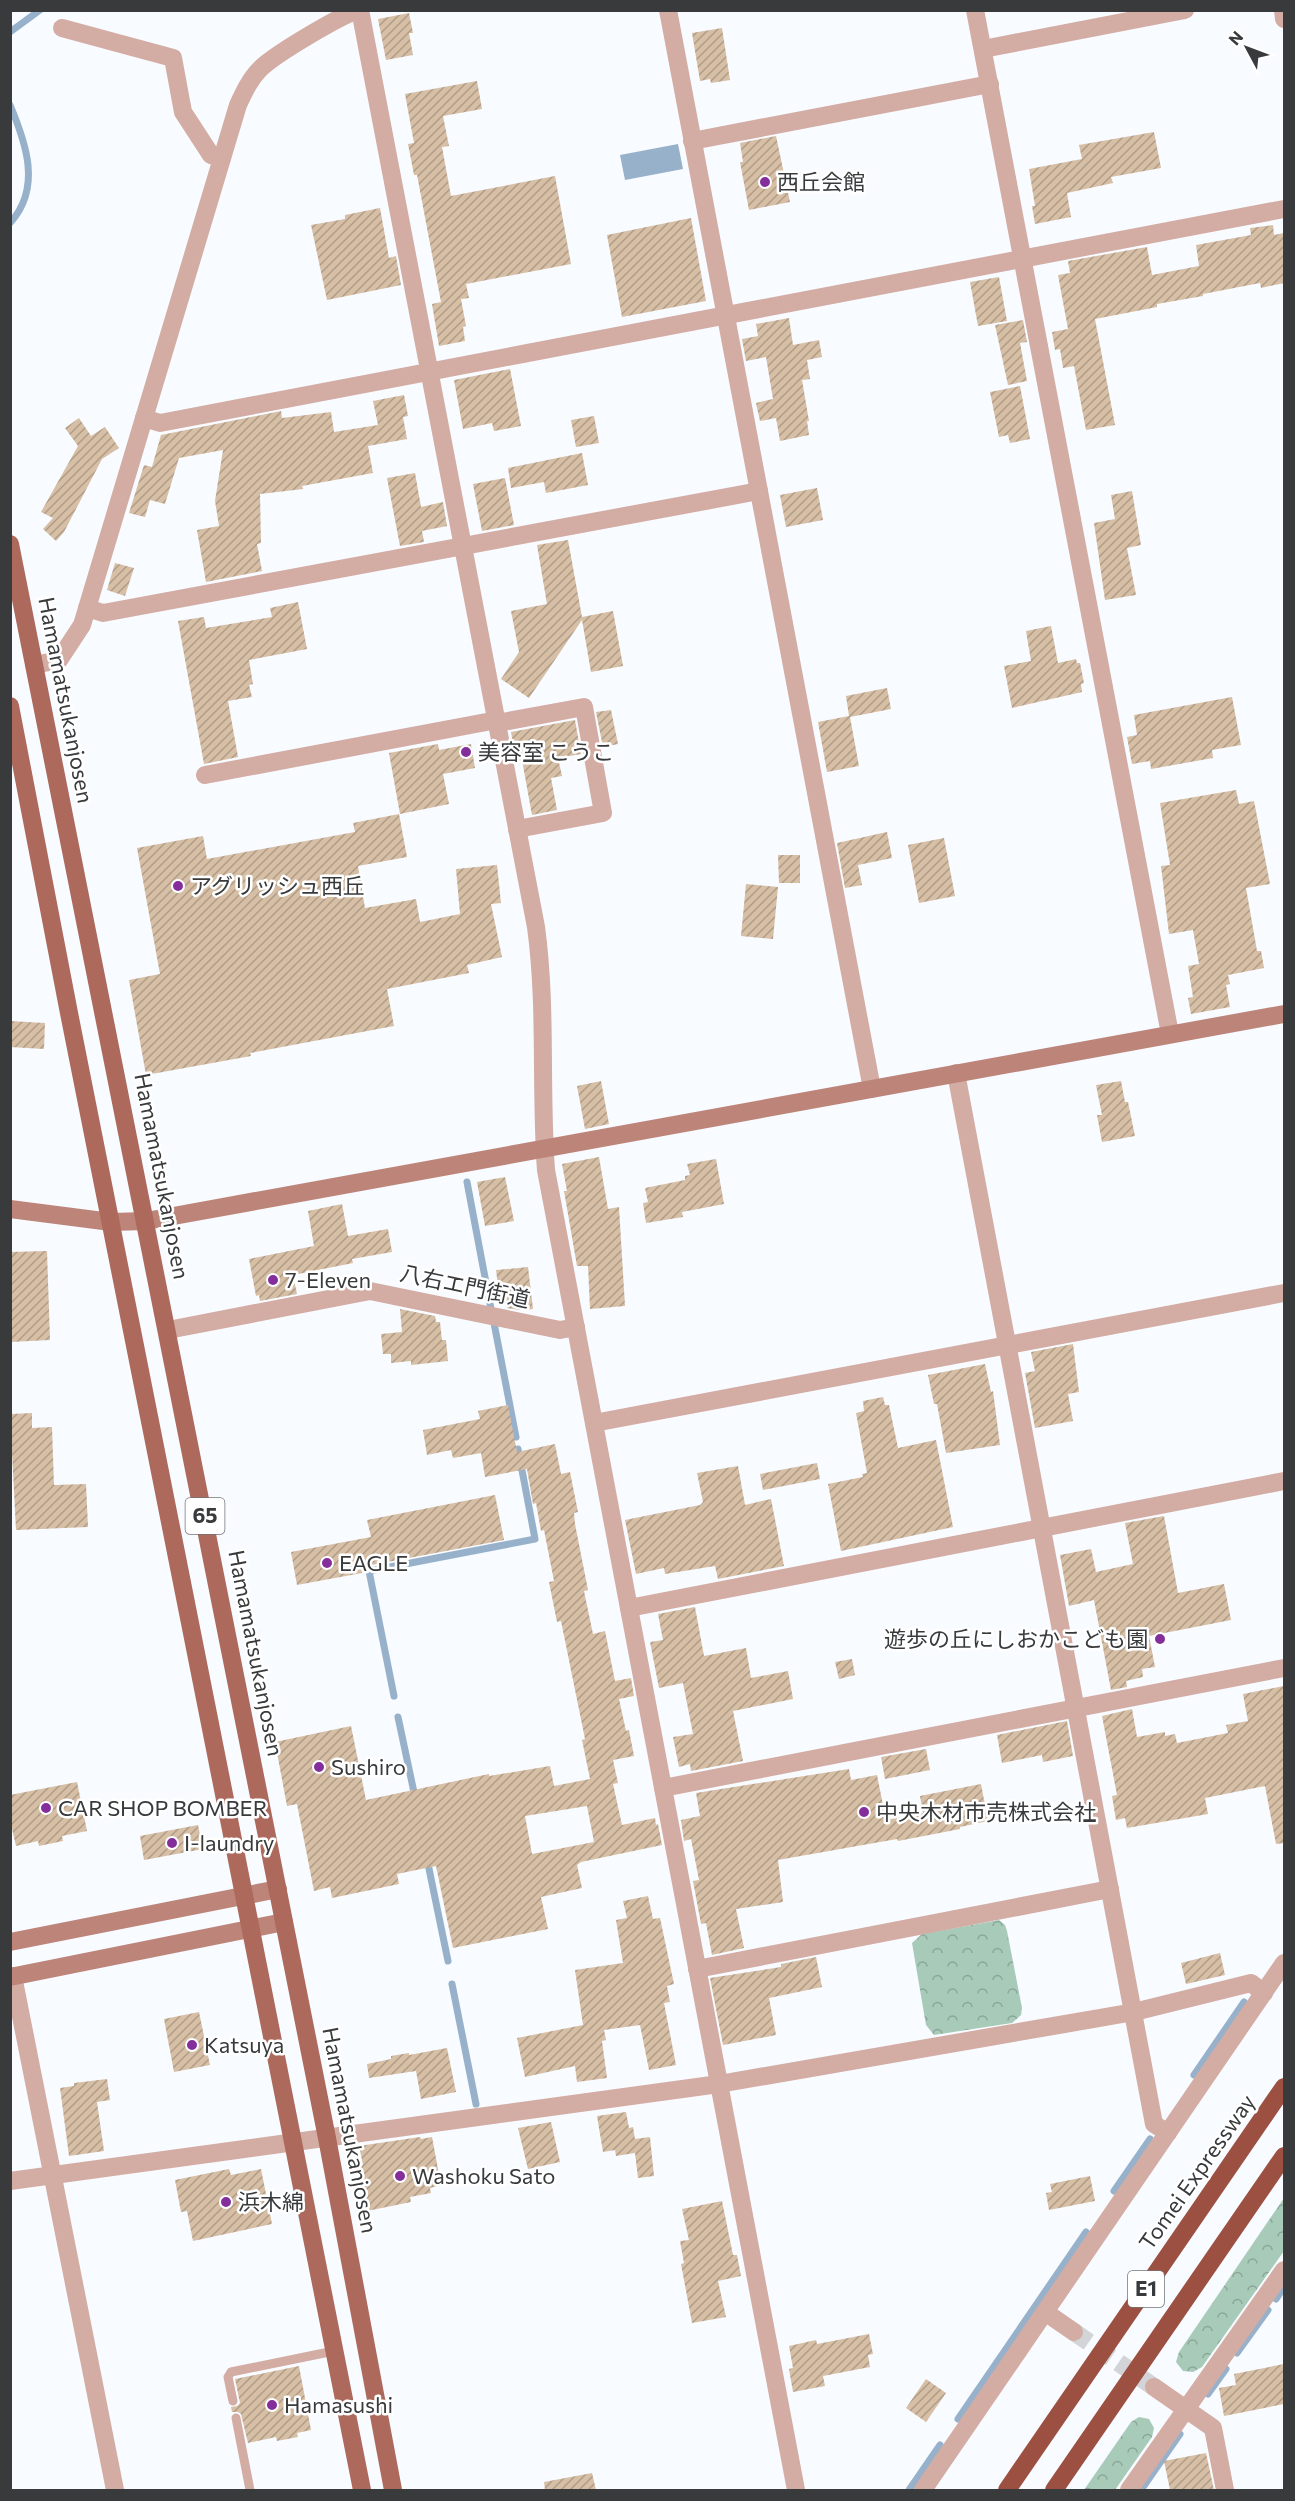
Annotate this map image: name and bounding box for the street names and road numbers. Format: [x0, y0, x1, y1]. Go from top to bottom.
street label: Hamamatsukanjosen [33, 594, 100, 805]
street label: Hamamatsukanjosen [129, 1070, 196, 1281]
street label: 八右エ門街道 [398, 1259, 532, 1312]
road number: 65 [186, 1498, 224, 1534]
street label: Hamamatsukanjosen [223, 1547, 290, 1758]
street label: Hamamatsukanjosen [317, 2024, 384, 2235]
street label: Tomei Expressway [1133, 2089, 1260, 2255]
road number: E1 [1128, 2271, 1164, 2307]

